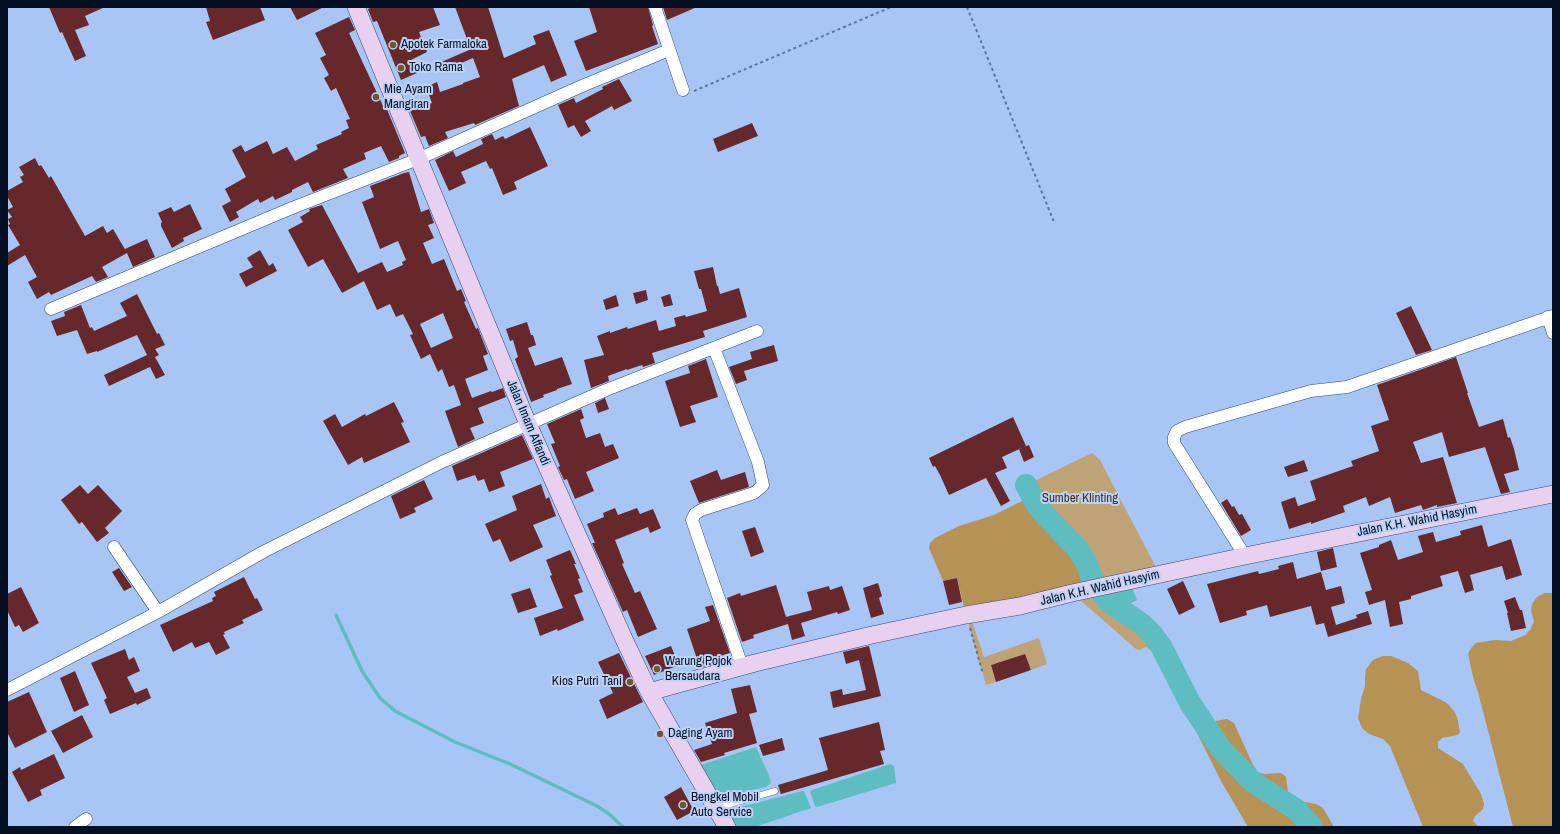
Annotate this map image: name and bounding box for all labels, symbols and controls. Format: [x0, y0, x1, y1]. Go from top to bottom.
place label: Apotek Farmaloka [401, 37, 487, 53]
marker: Apotek Farmaloka [388, 40, 398, 50]
place label: Toko Rama [409, 60, 463, 76]
marker: Toko Rama [396, 63, 406, 73]
place label: Mie Ayam Mangiran [384, 82, 432, 113]
marker: Mie Ayam Mangiran [371, 92, 381, 102]
street label: Jalan Imam Affandi [503, 378, 553, 468]
park label: Sumber Klinting [1042, 491, 1118, 507]
street label: Jalan K.H. Wahid Hasyim [1356, 502, 1478, 540]
street label: Jalan K.H. Wahid Hasyim [1039, 567, 1161, 609]
place label: Warung Pojok Bersaudara [665, 654, 732, 685]
marker: Warung Pojok Bersaudara [652, 664, 662, 674]
place label: Kios Putri Tani [552, 674, 622, 690]
marker: Kios Putri Tani [625, 677, 635, 687]
place label: Daging Ayam [668, 726, 732, 742]
marker: Daging Ayam [655, 729, 665, 739]
place label: Bengkel Mobil Auto Service [691, 790, 759, 821]
marker: Bengkel Mobil Auto Service [678, 800, 688, 810]

